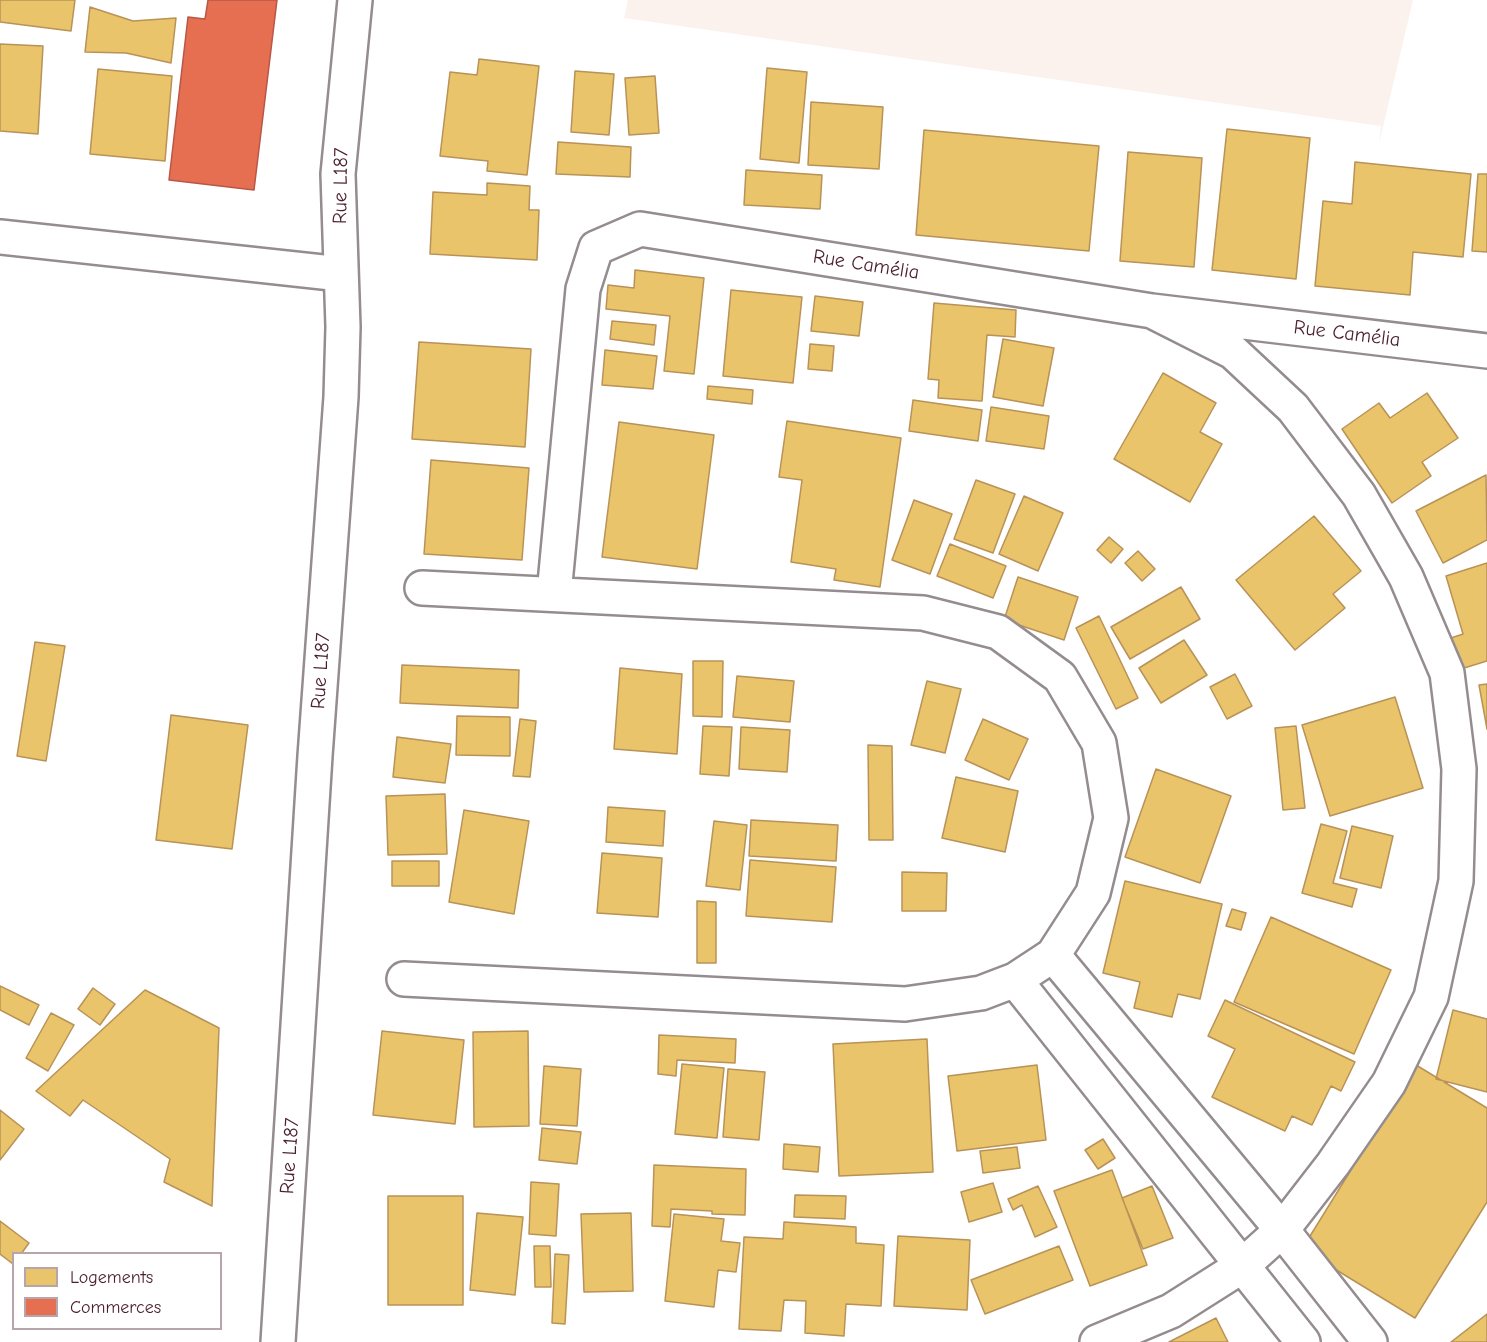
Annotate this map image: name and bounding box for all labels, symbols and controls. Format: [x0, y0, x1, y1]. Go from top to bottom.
street label: Rue L187 [328, 148, 354, 224]
street label: Rue Camélia [811, 245, 921, 285]
street label: Rue Camélia [1292, 316, 1402, 352]
street label: Rue L187 [306, 632, 336, 710]
street label: Rue L187 [275, 1117, 305, 1195]
legend [12, 1252, 222, 1330]
text: Logements [70, 1267, 153, 1288]
text: Commerces [70, 1297, 161, 1318]

